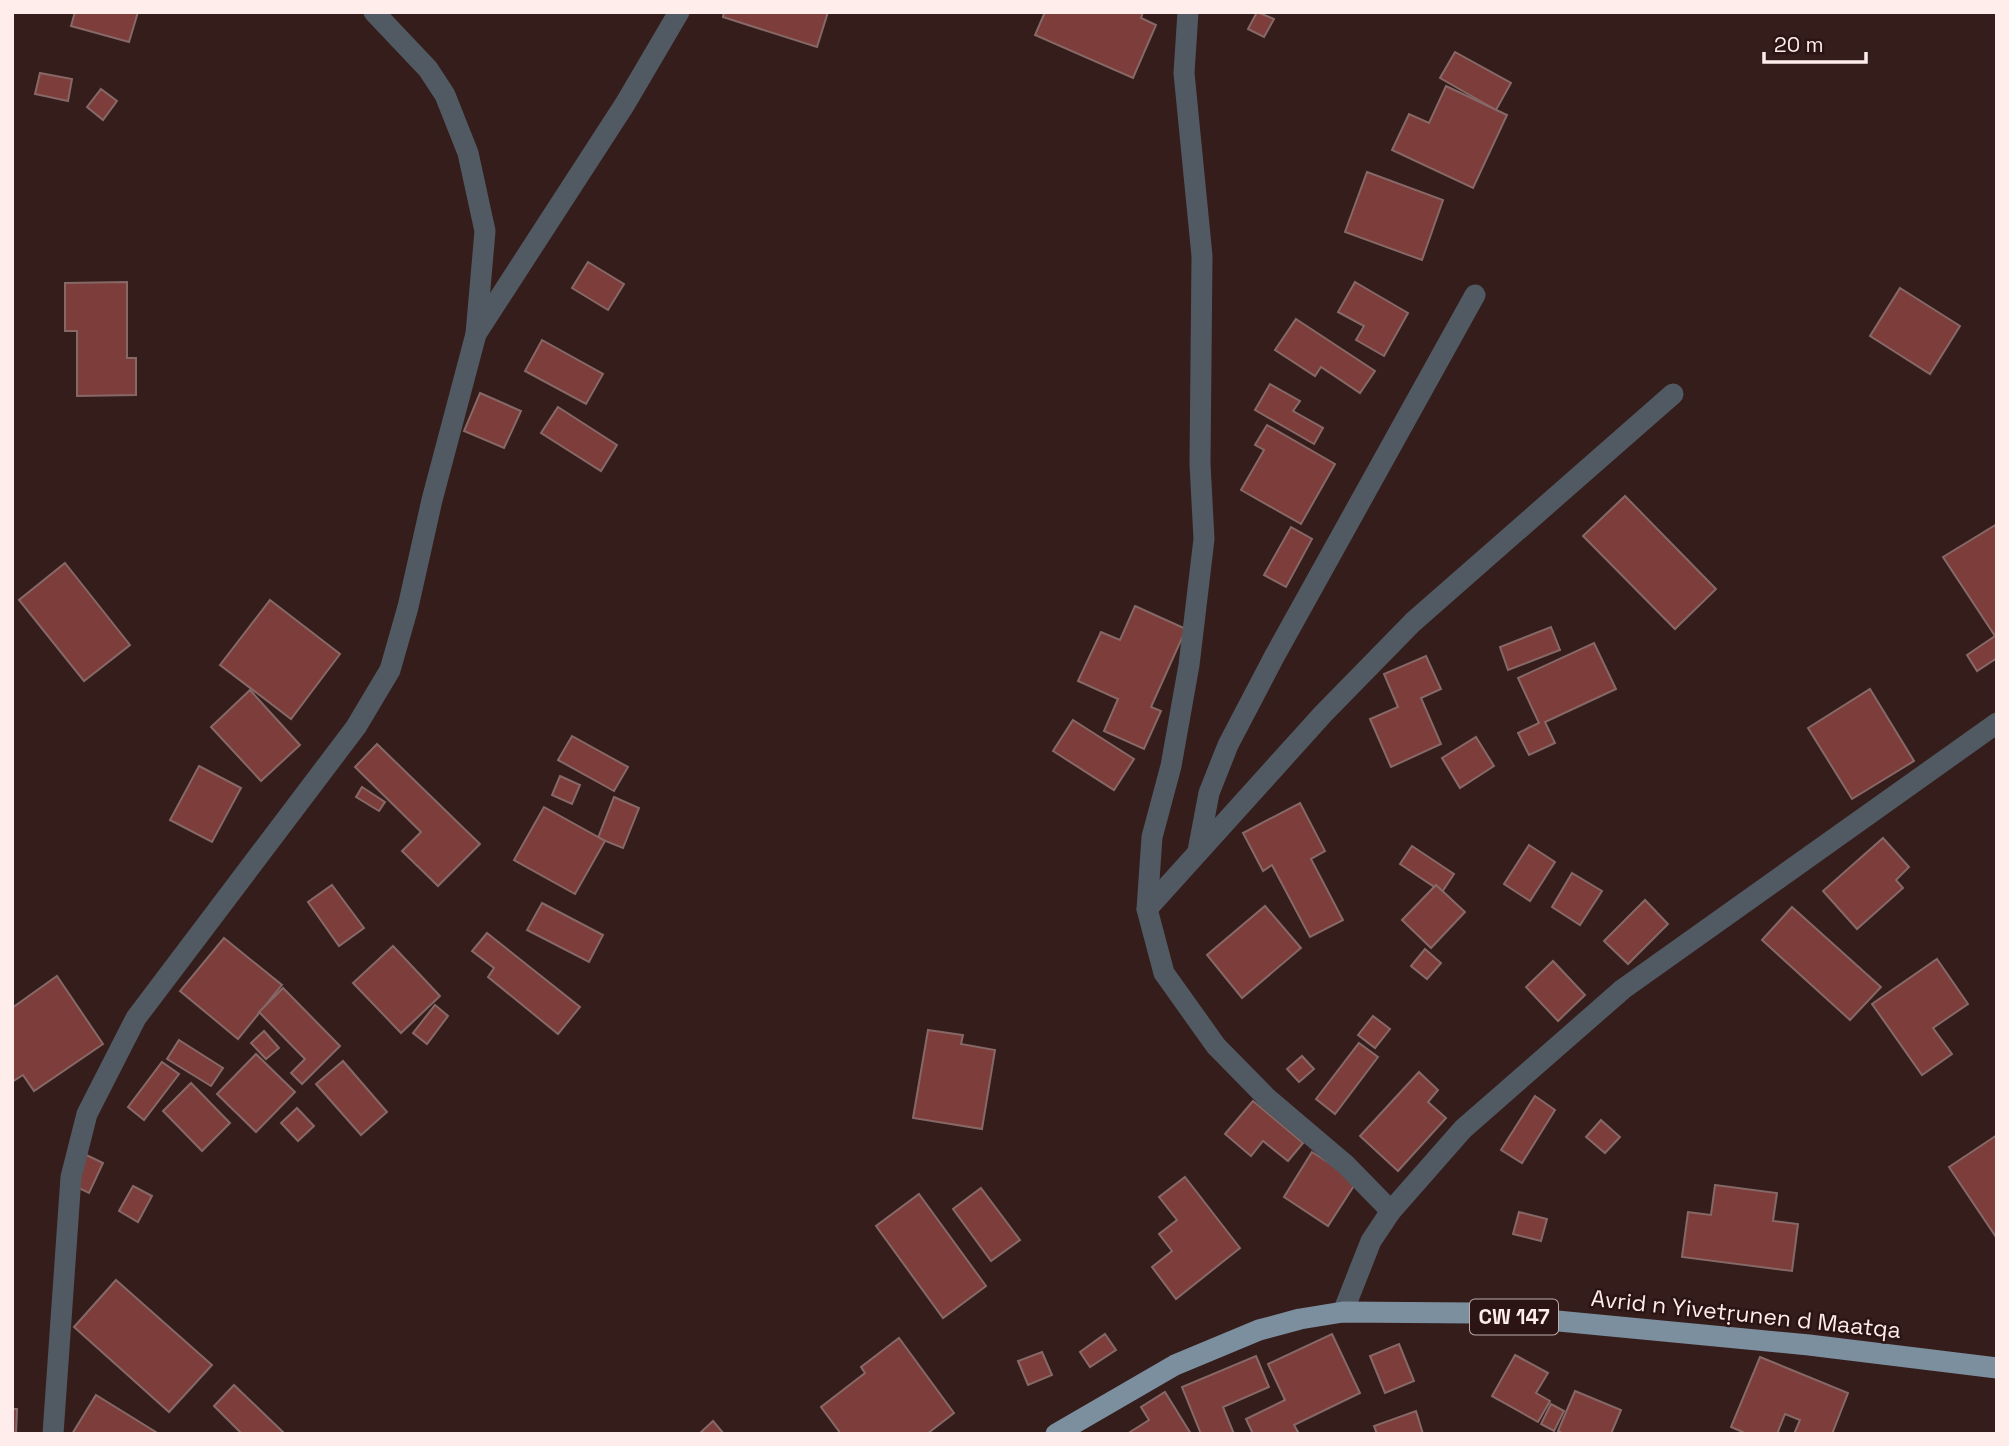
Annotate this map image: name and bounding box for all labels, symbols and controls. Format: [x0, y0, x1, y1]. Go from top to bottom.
scale bar [1764, 21, 1866, 65]
text: 20 m [1774, 31, 1824, 58]
street label: Avrid n Yivetṛunen d Maatqa [1589, 1283, 1903, 1345]
road number: CW 147 [1470, 1300, 1558, 1334]

